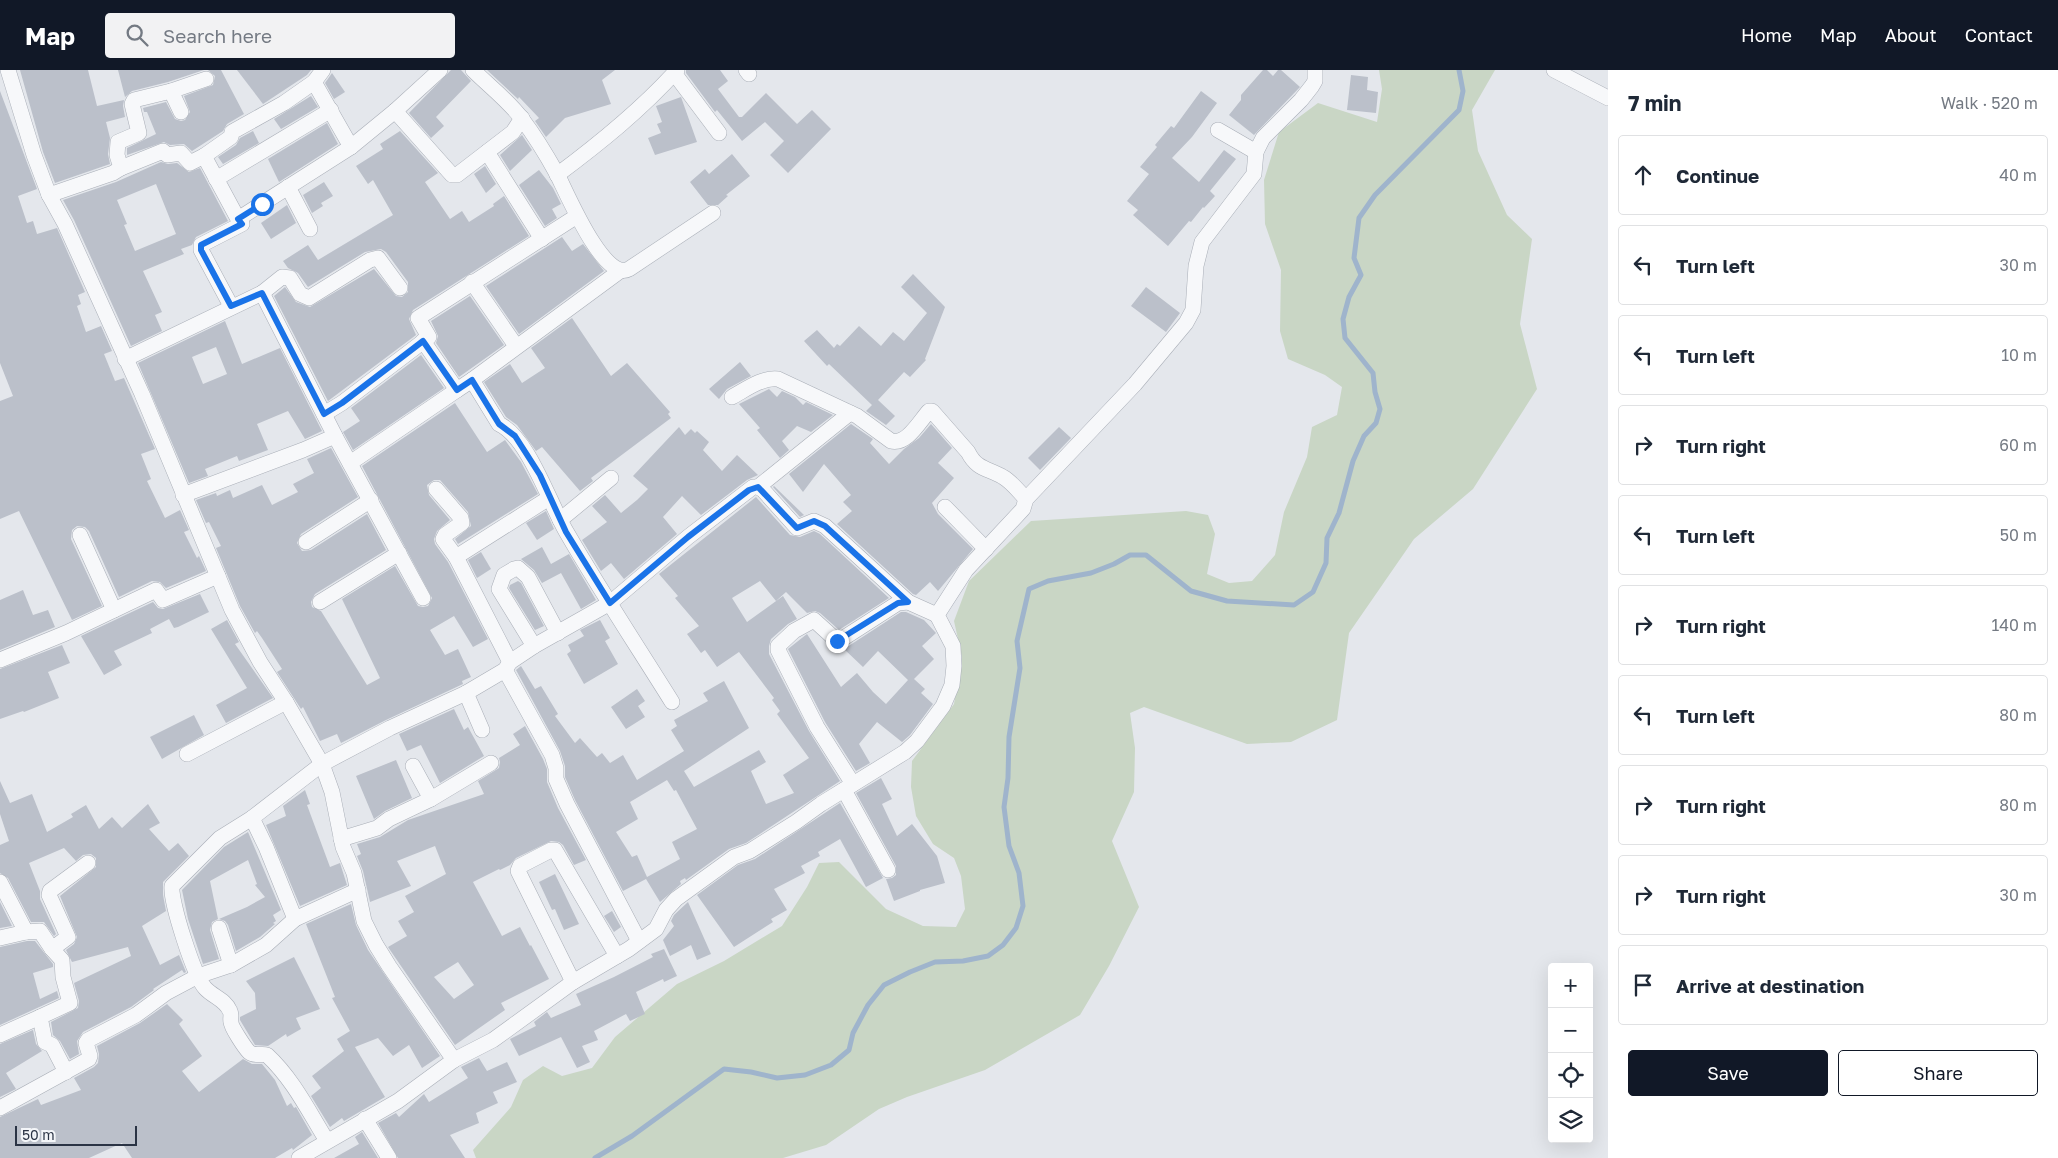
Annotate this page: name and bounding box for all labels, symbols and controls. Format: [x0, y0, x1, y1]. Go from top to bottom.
search box [105, 13, 455, 58]
text: Map [25, 21, 75, 50]
icon: search [123, 21, 151, 49]
text: Search here [163, 24, 272, 47]
text: Home [1741, 24, 1792, 46]
text: Map [1820, 24, 1857, 46]
text: About [1885, 24, 1937, 46]
text: Contact [1965, 24, 2033, 46]
text: 7 min [1628, 90, 1682, 116]
text: Walk · 520 m [1941, 93, 2038, 113]
icon: ahead [1629, 161, 1657, 189]
text: Continue [1676, 164, 1759, 187]
text: 40 m [1999, 165, 2037, 185]
route start [251, 193, 274, 216]
icon: left [1629, 251, 1657, 279]
text: Turn left [1676, 254, 1755, 277]
text: 30 m [2000, 255, 2037, 275]
icon: left [1629, 341, 1657, 369]
text: Turn left [1676, 344, 1755, 367]
text: 10 m [2001, 345, 2037, 365]
icon: right [1629, 431, 1657, 459]
text: Turn right [1676, 434, 1766, 457]
text: 60 m [1999, 435, 2037, 455]
icon: left [1629, 521, 1657, 549]
text: Turn left [1676, 524, 1755, 547]
text: 50 m [2000, 525, 2037, 545]
icon: right [1629, 611, 1657, 639]
text: Turn right [1676, 614, 1766, 637]
text: 140 m [1991, 615, 2037, 635]
route end [826, 630, 849, 653]
icon: left [1629, 701, 1657, 729]
text: Turn left [1676, 704, 1755, 727]
text: 80 m [1999, 705, 2037, 725]
icon: right [1629, 791, 1657, 819]
text: Turn right [1676, 794, 1766, 817]
text: 80 m [1999, 795, 2037, 815]
icon: right [1629, 881, 1657, 909]
text: Turn right [1676, 884, 1766, 907]
text: 30 m [2000, 885, 2037, 905]
map controls [1548, 963, 1593, 1143]
button: + [1548, 963, 1593, 1008]
icon: arrive [1629, 971, 1657, 999]
text: Arrive at destination [1676, 974, 1864, 997]
button: − [1548, 1008, 1593, 1053]
button: Save [1628, 1050, 1828, 1096]
button: Share [1838, 1050, 2038, 1096]
button: locate [1548, 1053, 1593, 1098]
button: layers [1548, 1098, 1593, 1143]
scale bar [15, 1123, 138, 1146]
text: 50 m [22, 1126, 55, 1143]

